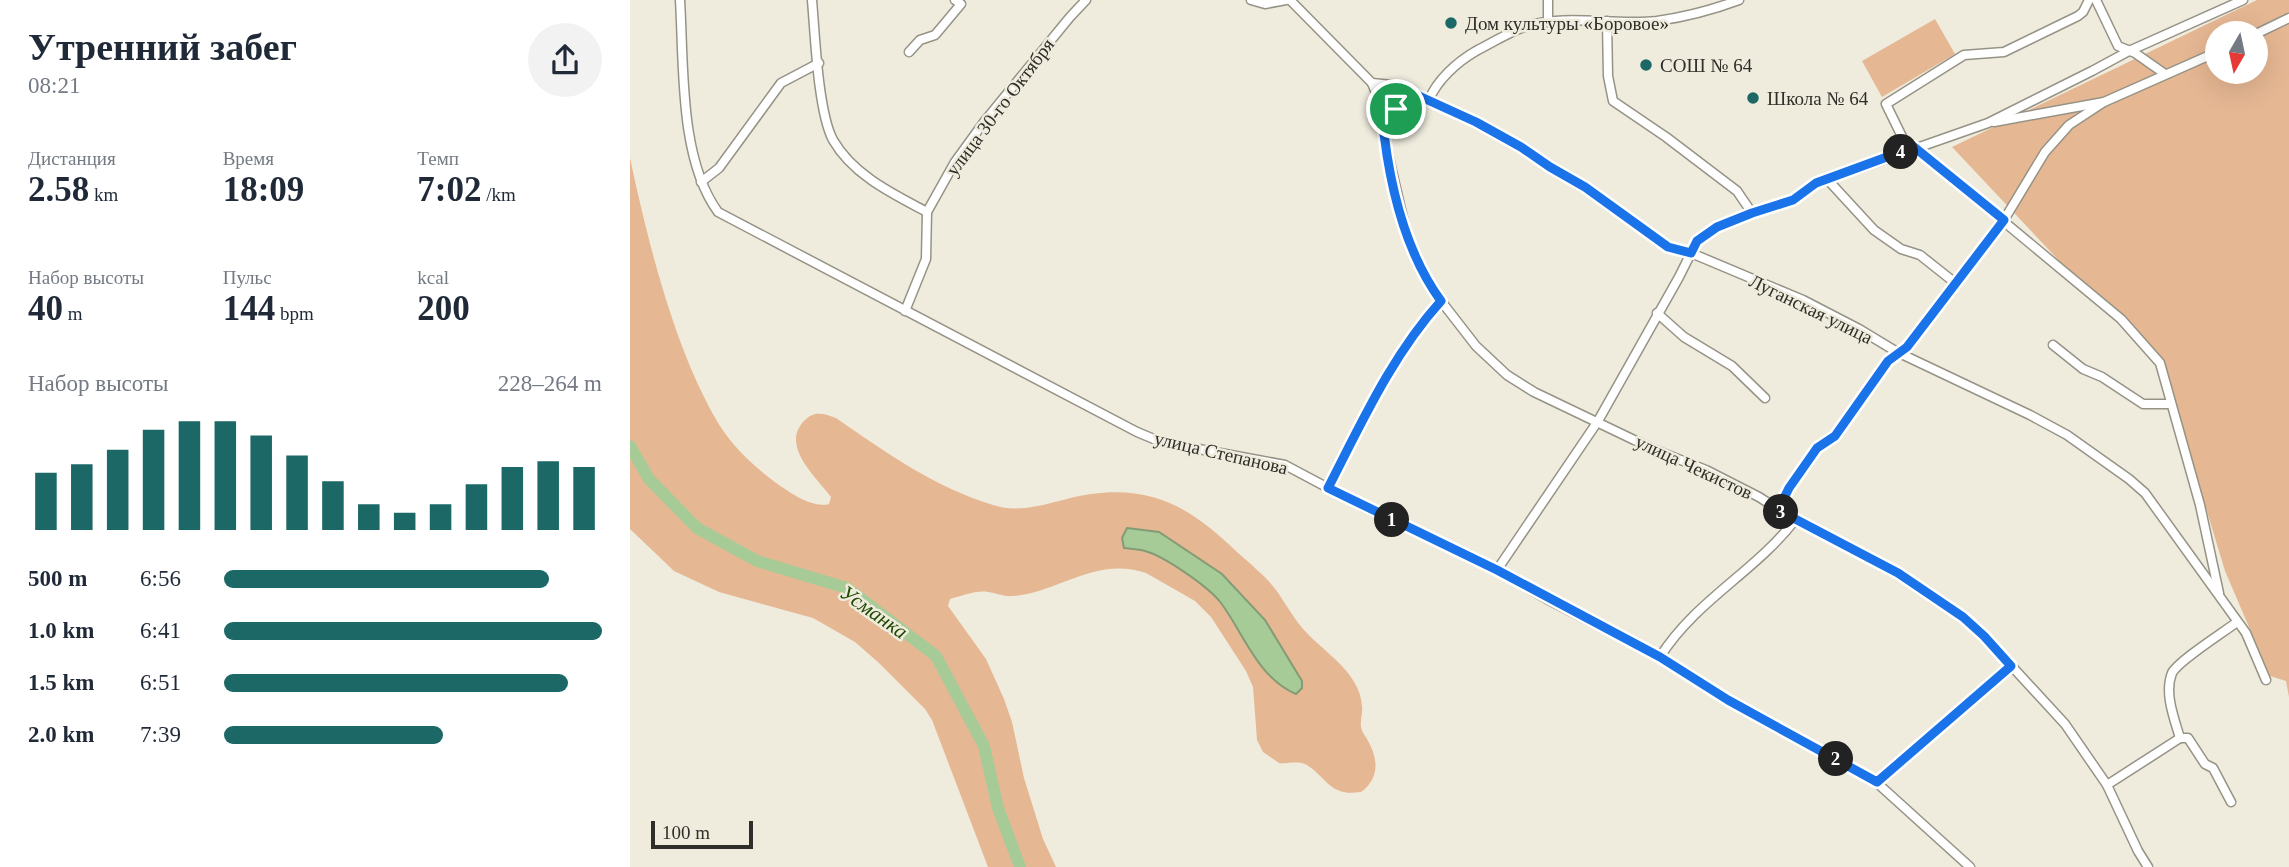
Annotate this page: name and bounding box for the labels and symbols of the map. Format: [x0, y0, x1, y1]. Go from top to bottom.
place label: Дом культуры «Боровое» [1465, 13, 1669, 34]
marker: Дом культуры «Боровое» [1443, 15, 1459, 31]
north arrow [2205, 21, 2268, 84]
street label: улица 30-го Октября [942, 34, 1058, 180]
place label: СОШ № 64 [1660, 55, 1753, 76]
marker: СОШ № 64 [1638, 57, 1654, 73]
pin [1366, 79, 1426, 139]
place label: Школа № 64 [1767, 88, 1869, 109]
marker: Школа № 64 [1745, 90, 1761, 106]
pin: 4 [1884, 134, 1918, 170]
street label: Луганская улица [1746, 270, 1877, 348]
street label: улица Степанова [1152, 427, 1290, 479]
street label: улица Чекистов [1632, 431, 1756, 503]
pin: 3 [1764, 494, 1798, 530]
pin: 1 [1374, 503, 1410, 538]
water label: Усманка [836, 580, 912, 644]
pin: 2 [1818, 742, 1854, 776]
scale bar [651, 818, 752, 850]

